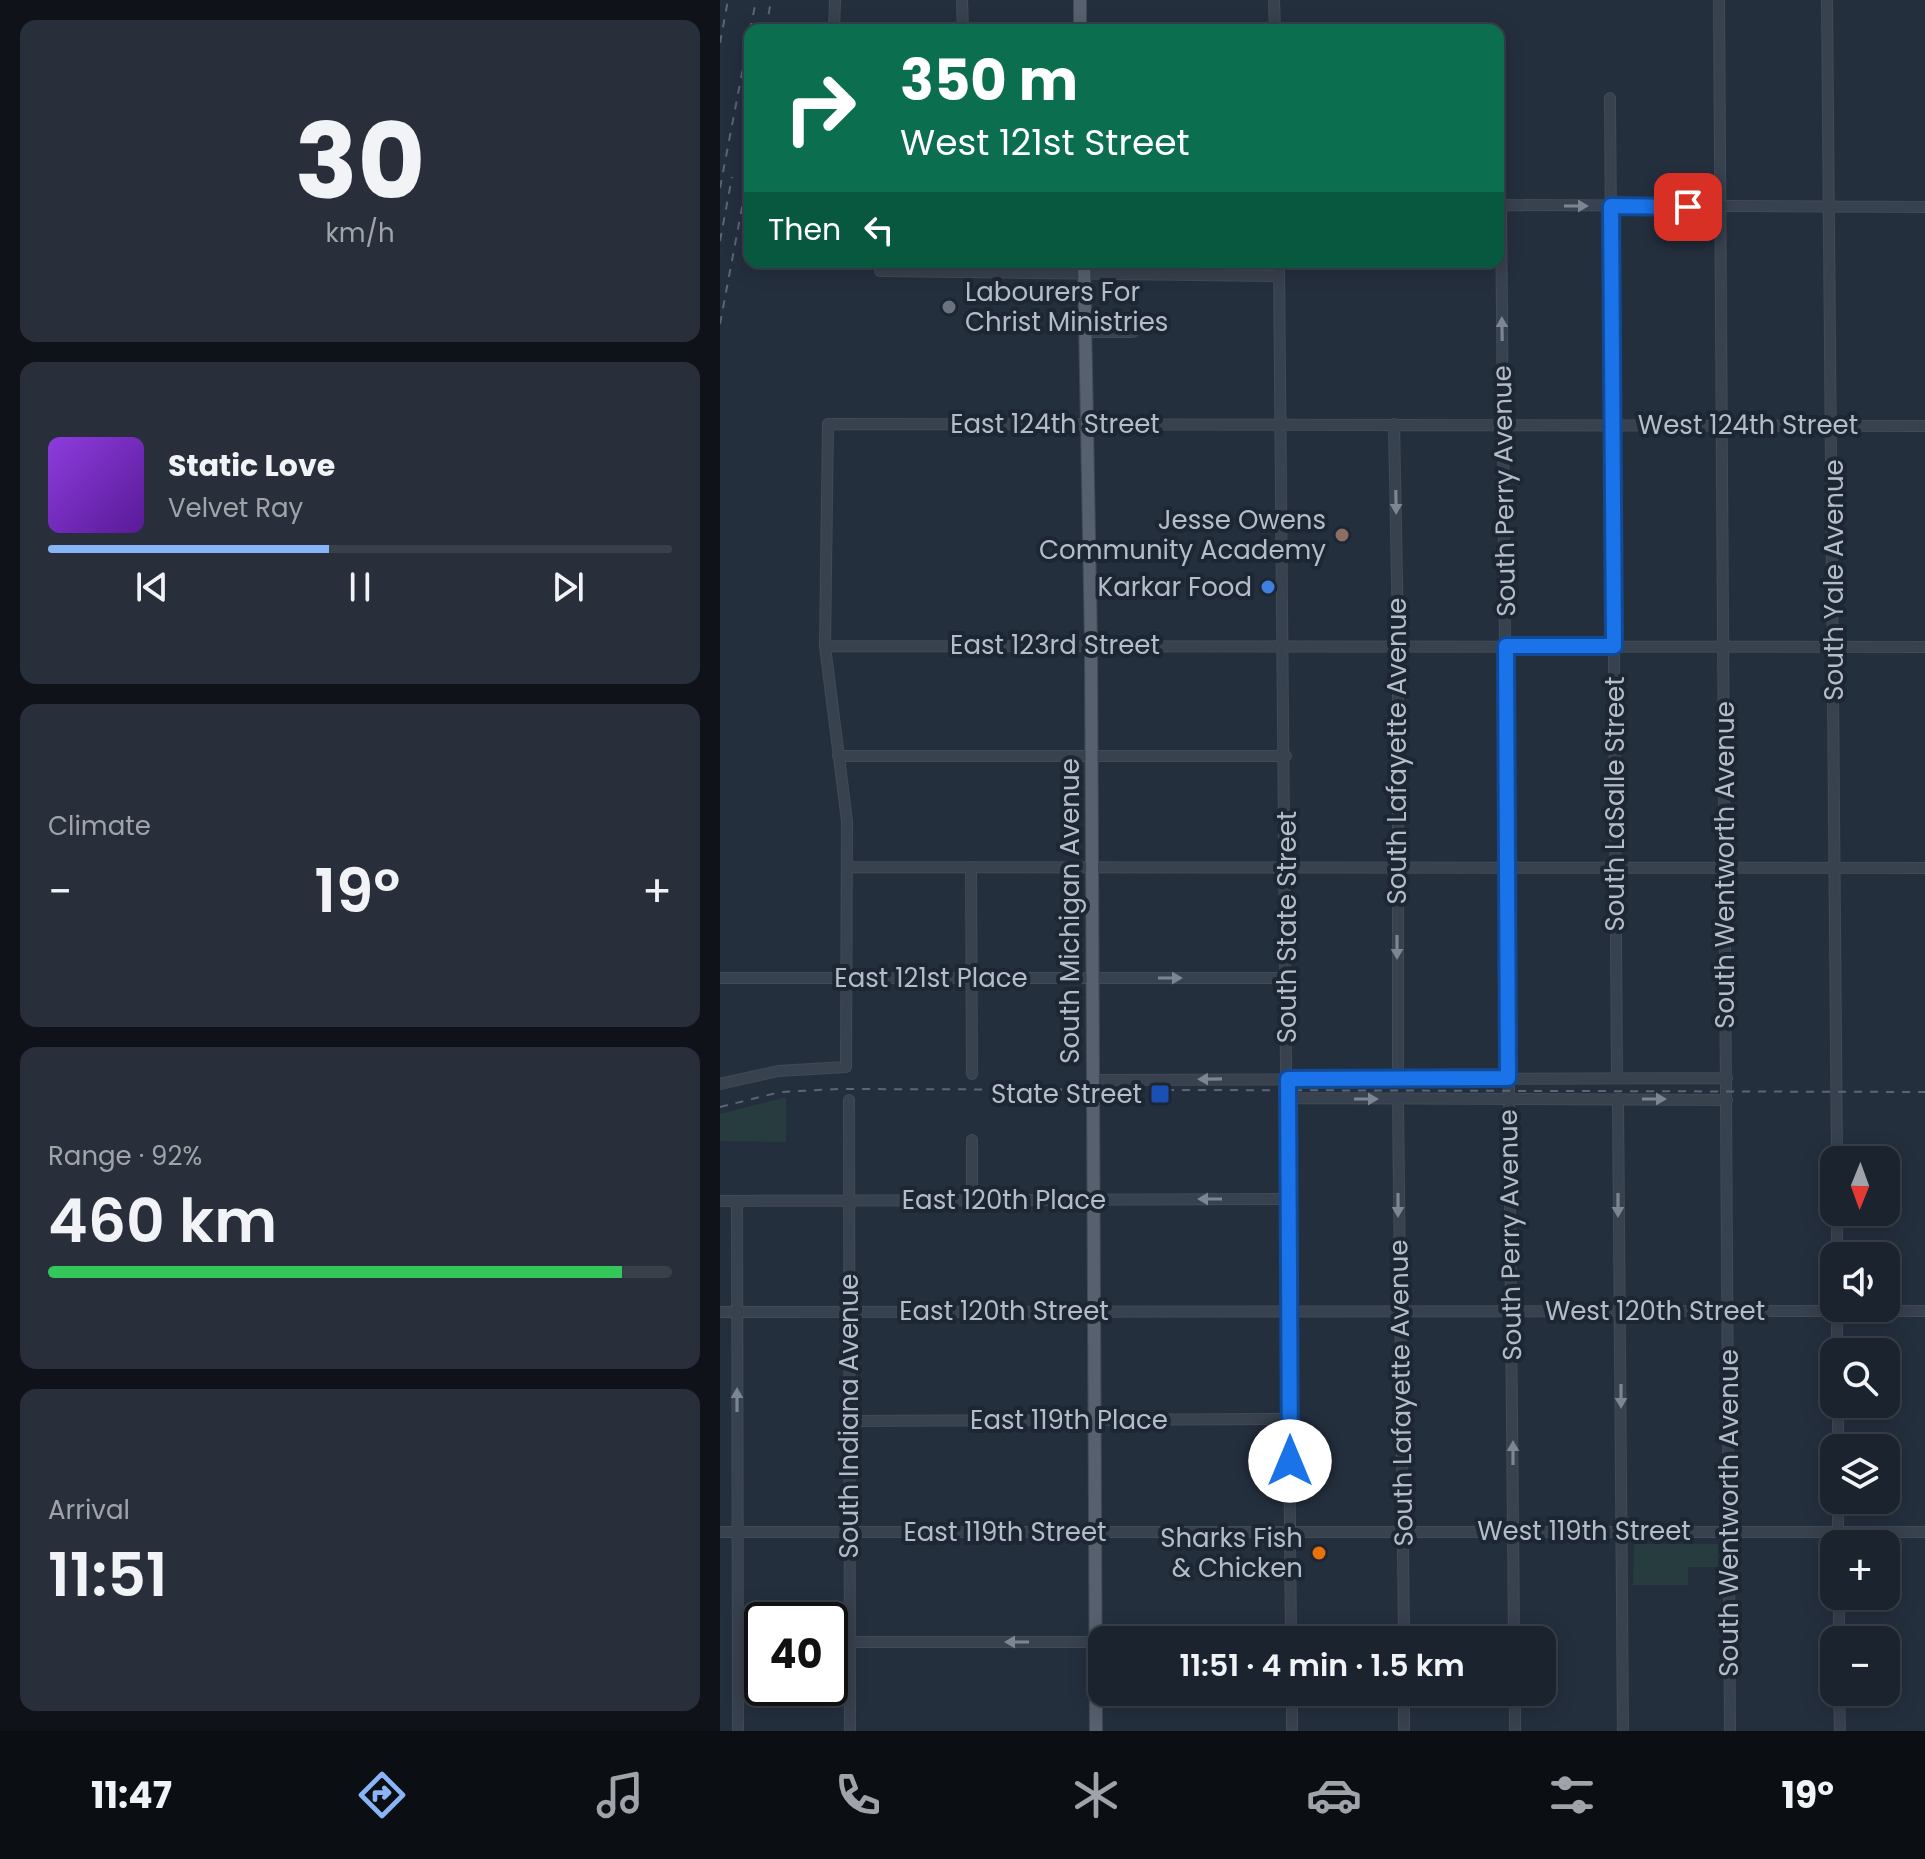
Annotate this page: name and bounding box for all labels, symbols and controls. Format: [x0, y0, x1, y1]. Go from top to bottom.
text: 350 m [900, 41, 1078, 120]
icon: right [768, 56, 872, 160]
text: 30 [295, 89, 425, 234]
text: West 121st Street [900, 117, 1190, 168]
pin [1654, 173, 1722, 241]
icon: arrive [1666, 185, 1710, 229]
one-way arrow [1564, 200, 1589, 212]
text: Then [768, 208, 841, 251]
icon: left [857, 208, 901, 252]
text: km/h [325, 215, 395, 251]
place label: Labourers For Christ Ministries [965, 274, 1168, 340]
marker: Labourers For Christ Ministries [940, 298, 958, 316]
one-way arrow [1496, 316, 1508, 341]
street label: South Perry Avenue [1484, 365, 1524, 617]
street label: East 124th Street [950, 406, 1160, 442]
street label: West 124th Street [1638, 407, 1858, 443]
text: Static Love [168, 444, 335, 487]
street label: South Yale Avenue [1816, 459, 1852, 701]
text: Velvet Ray [168, 490, 303, 526]
one-way arrow [1389, 490, 1402, 515]
place label: Jesse Owens Community Academy [1039, 502, 1326, 568]
marker: Jesse Owens Community Academy [1333, 526, 1351, 544]
icon: previous [130, 565, 174, 609]
icon: pause [338, 565, 382, 609]
icon: next [546, 565, 590, 609]
place label: Karkar Food [1098, 569, 1252, 605]
marker: Karkar Food [1259, 578, 1277, 596]
street label: South Lafayette Avenue [1379, 598, 1415, 904]
street label: East 123rd Street [950, 627, 1160, 663]
street label: South LaSalle Street [1597, 676, 1633, 932]
street label: South Wentworth Avenue [1707, 701, 1743, 1029]
street label: South Michigan Avenue [1052, 758, 1088, 1064]
text: Climate [48, 808, 151, 844]
street label: South State Street [1269, 811, 1305, 1043]
text: 19° [314, 849, 400, 933]
text: − [48, 861, 72, 922]
text: + [642, 861, 672, 922]
one-way arrow [1391, 935, 1403, 960]
street label: East 121st Place [834, 960, 1028, 996]
one-way arrow [1158, 972, 1183, 984]
one-way arrow [1197, 1073, 1222, 1085]
place label: State Street [991, 1076, 1142, 1112]
marker: State Street [1149, 1083, 1171, 1105]
one-way arrow [1354, 1093, 1379, 1105]
one-way arrow [1642, 1093, 1667, 1105]
street label: South Perry Avenue [1490, 1109, 1530, 1361]
text: Range · 92% [48, 1138, 202, 1174]
north arrow [1820, 1146, 1900, 1226]
map controls [1820, 1146, 1900, 1706]
text: 460 km [48, 1179, 277, 1263]
street label: East 120th Place [902, 1182, 1106, 1218]
one-way arrow [1197, 1193, 1222, 1205]
one-way arrow [1392, 1193, 1404, 1218]
one-way arrow [1612, 1193, 1624, 1218]
street label: South Lafayette Avenue [1380, 1239, 1422, 1547]
button: sound [1820, 1242, 1900, 1322]
street label: South Indiana Avenue [831, 1274, 867, 1558]
street label: East 120th Street [899, 1293, 1109, 1329]
street label: West 120th Street [1545, 1293, 1765, 1329]
button: search [1820, 1338, 1900, 1418]
street label: South Wentworth Avenue [1711, 1349, 1747, 1677]
one-way arrow [1615, 1384, 1627, 1409]
one-way arrow [731, 1387, 743, 1412]
street label: East 119th Place [970, 1402, 1168, 1438]
position arrow [1248, 1419, 1332, 1503]
button: layers [1820, 1434, 1900, 1514]
one-way arrow [1507, 1440, 1519, 1465]
text: Arrival [48, 1492, 130, 1528]
street label: West 119th Street [1477, 1513, 1691, 1549]
street label: East 119th Street [903, 1514, 1107, 1550]
place label: Sharks Fish & Chicken [1160, 1520, 1303, 1586]
button: + [1820, 1530, 1900, 1610]
text: 11:51 [48, 1533, 168, 1617]
marker: Sharks Fish & Chicken [1310, 1544, 1328, 1562]
speed limit sign: 40 [744, 1602, 848, 1706]
button: − [1820, 1626, 1900, 1706]
one-way arrow [1004, 1636, 1029, 1648]
text: 11:51 · 4 min · 1.5 km [1179, 1644, 1465, 1687]
icon: directions [354, 1767, 410, 1823]
icon: music [592, 1767, 648, 1823]
icon: phone [830, 1767, 886, 1823]
icon: climate [1068, 1767, 1124, 1823]
icon: car [1306, 1767, 1362, 1823]
icon: filters [1544, 1767, 1600, 1823]
text: 11:47 [91, 1770, 172, 1821]
text: 19° [1782, 1770, 1834, 1821]

